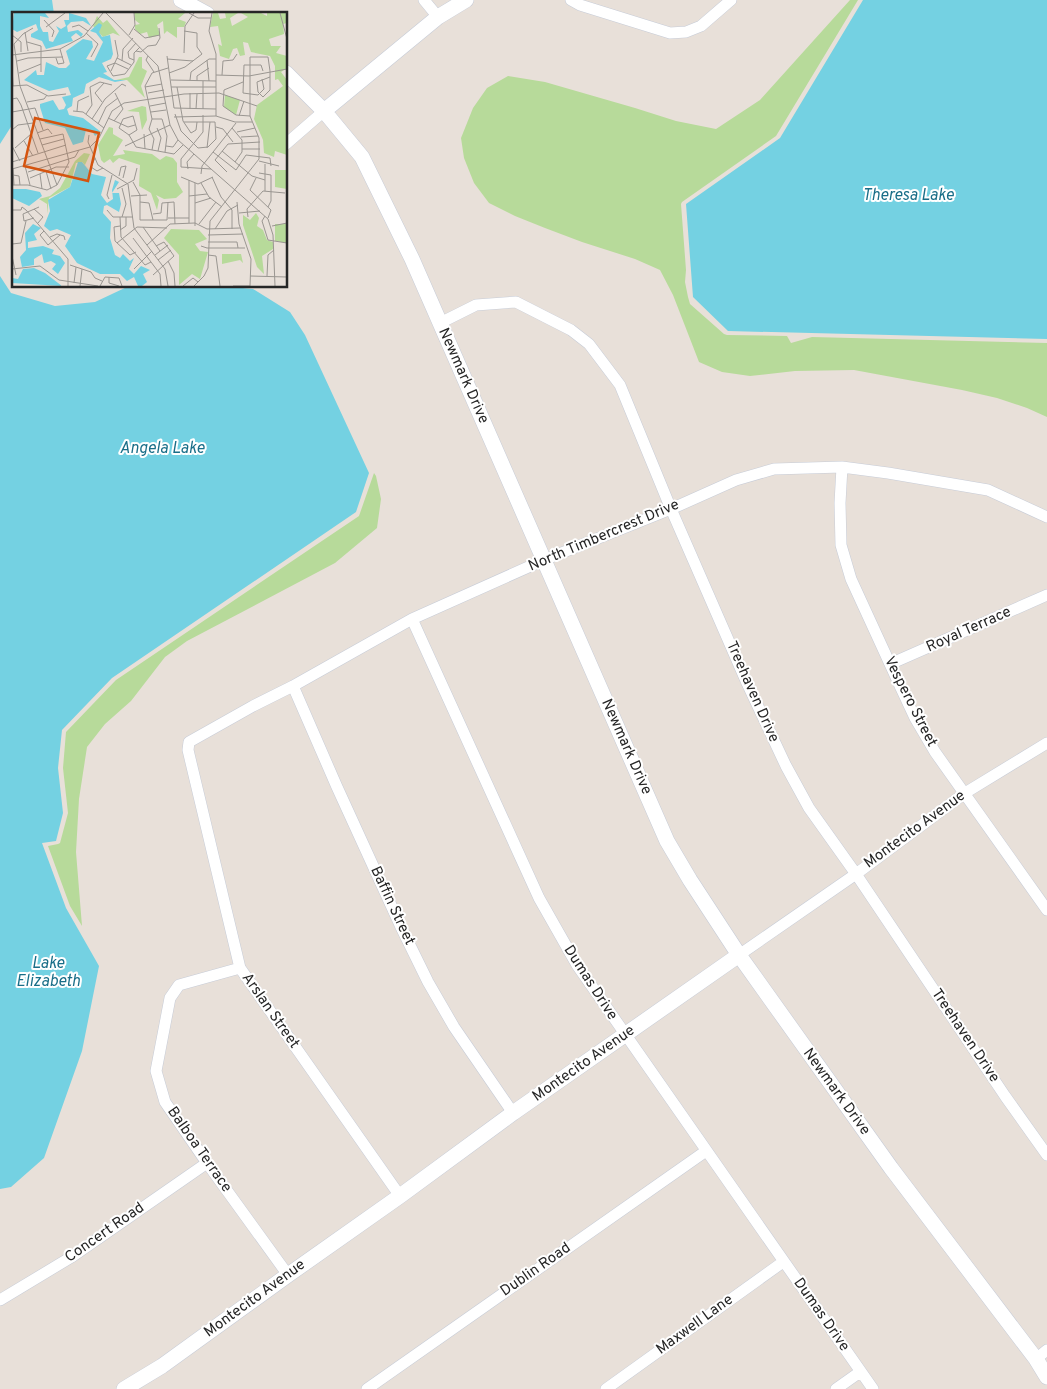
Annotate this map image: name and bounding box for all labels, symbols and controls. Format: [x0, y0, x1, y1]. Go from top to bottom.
inset map [12, 12, 288, 288]
water label: Theresa Lake [862, 186, 954, 206]
street label: Newmark Drive [433, 325, 493, 427]
water label: Angela Lake [120, 439, 205, 459]
street label: North Timbercrest Drive [526, 496, 682, 576]
street label: Royal Terrace [924, 603, 1014, 657]
street label: Treehaven Drive [721, 638, 783, 746]
street label: Vespero Street [879, 654, 941, 750]
street label: Newmark Drive [596, 696, 656, 798]
street label: Montecito Avenue [861, 787, 969, 873]
street label: Baffin Street [365, 863, 419, 949]
street label: Dumas Drive [559, 942, 621, 1024]
water label: Lake Elizabeth [16, 954, 80, 992]
street label: Arslan Street [237, 969, 303, 1053]
street label: Treehaven Drive [927, 985, 1003, 1087]
street label: Montecito Avenue [529, 1022, 639, 1106]
street label: Newmark Drive [798, 1045, 874, 1139]
street label: Balboa Terrace [162, 1103, 236, 1197]
street label: Concert Road [62, 1199, 148, 1267]
street label: Dublin Road [497, 1239, 575, 1301]
street label: Montecito Avenue [201, 1256, 309, 1342]
street label: Dumas Drive [789, 1275, 853, 1355]
street label: Maxwell Lane [653, 1291, 737, 1359]

